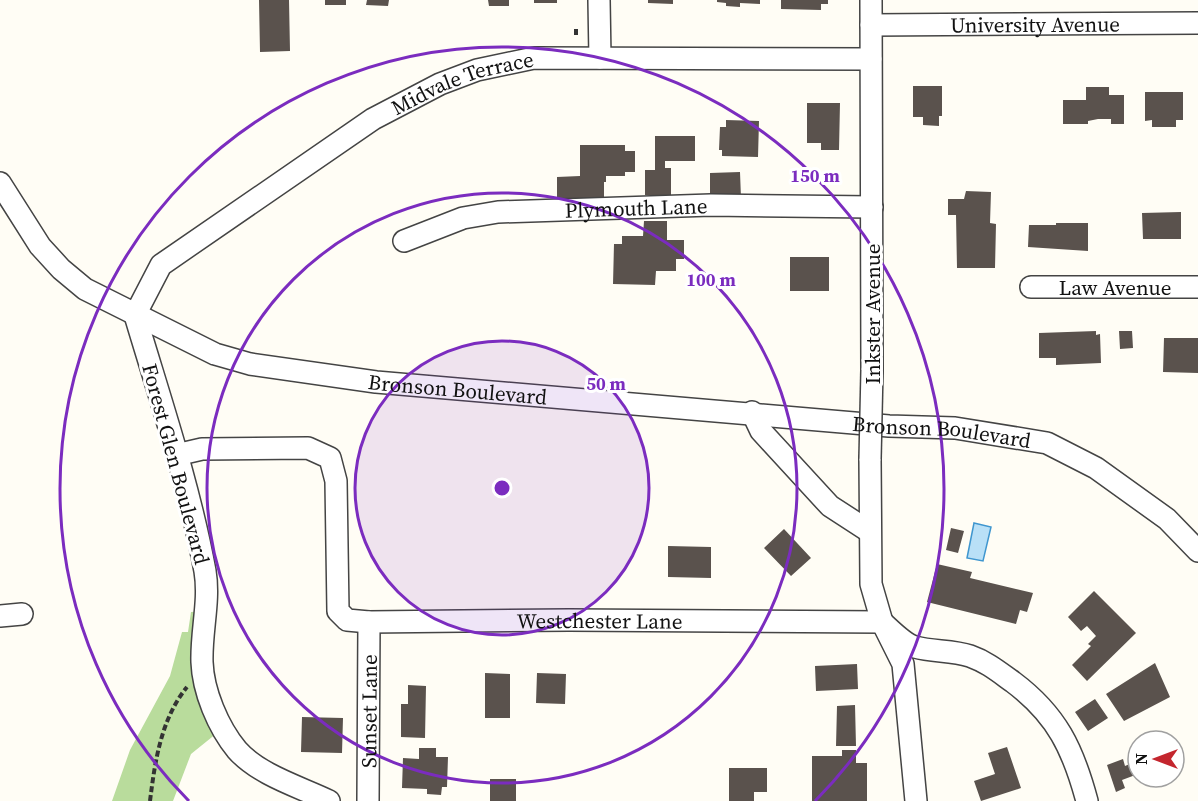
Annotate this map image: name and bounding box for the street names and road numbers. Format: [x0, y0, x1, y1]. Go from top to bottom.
street label: University Avenue [950, 9, 1120, 39]
street label: Midvale Terrace [386, 44, 536, 122]
street label: Plymouth Lane [564, 191, 708, 224]
street label: Inkster Avenue [858, 243, 887, 385]
street label: Law Avenue [1059, 273, 1171, 302]
street label: Forest Glen Boulevard [135, 360, 217, 568]
street label: Bronson Boulevard [366, 367, 548, 411]
street label: Bronson Boulevard [851, 408, 1033, 455]
street label: Westchester Lane [516, 605, 683, 635]
street label: Sunset Lane [354, 654, 383, 768]

